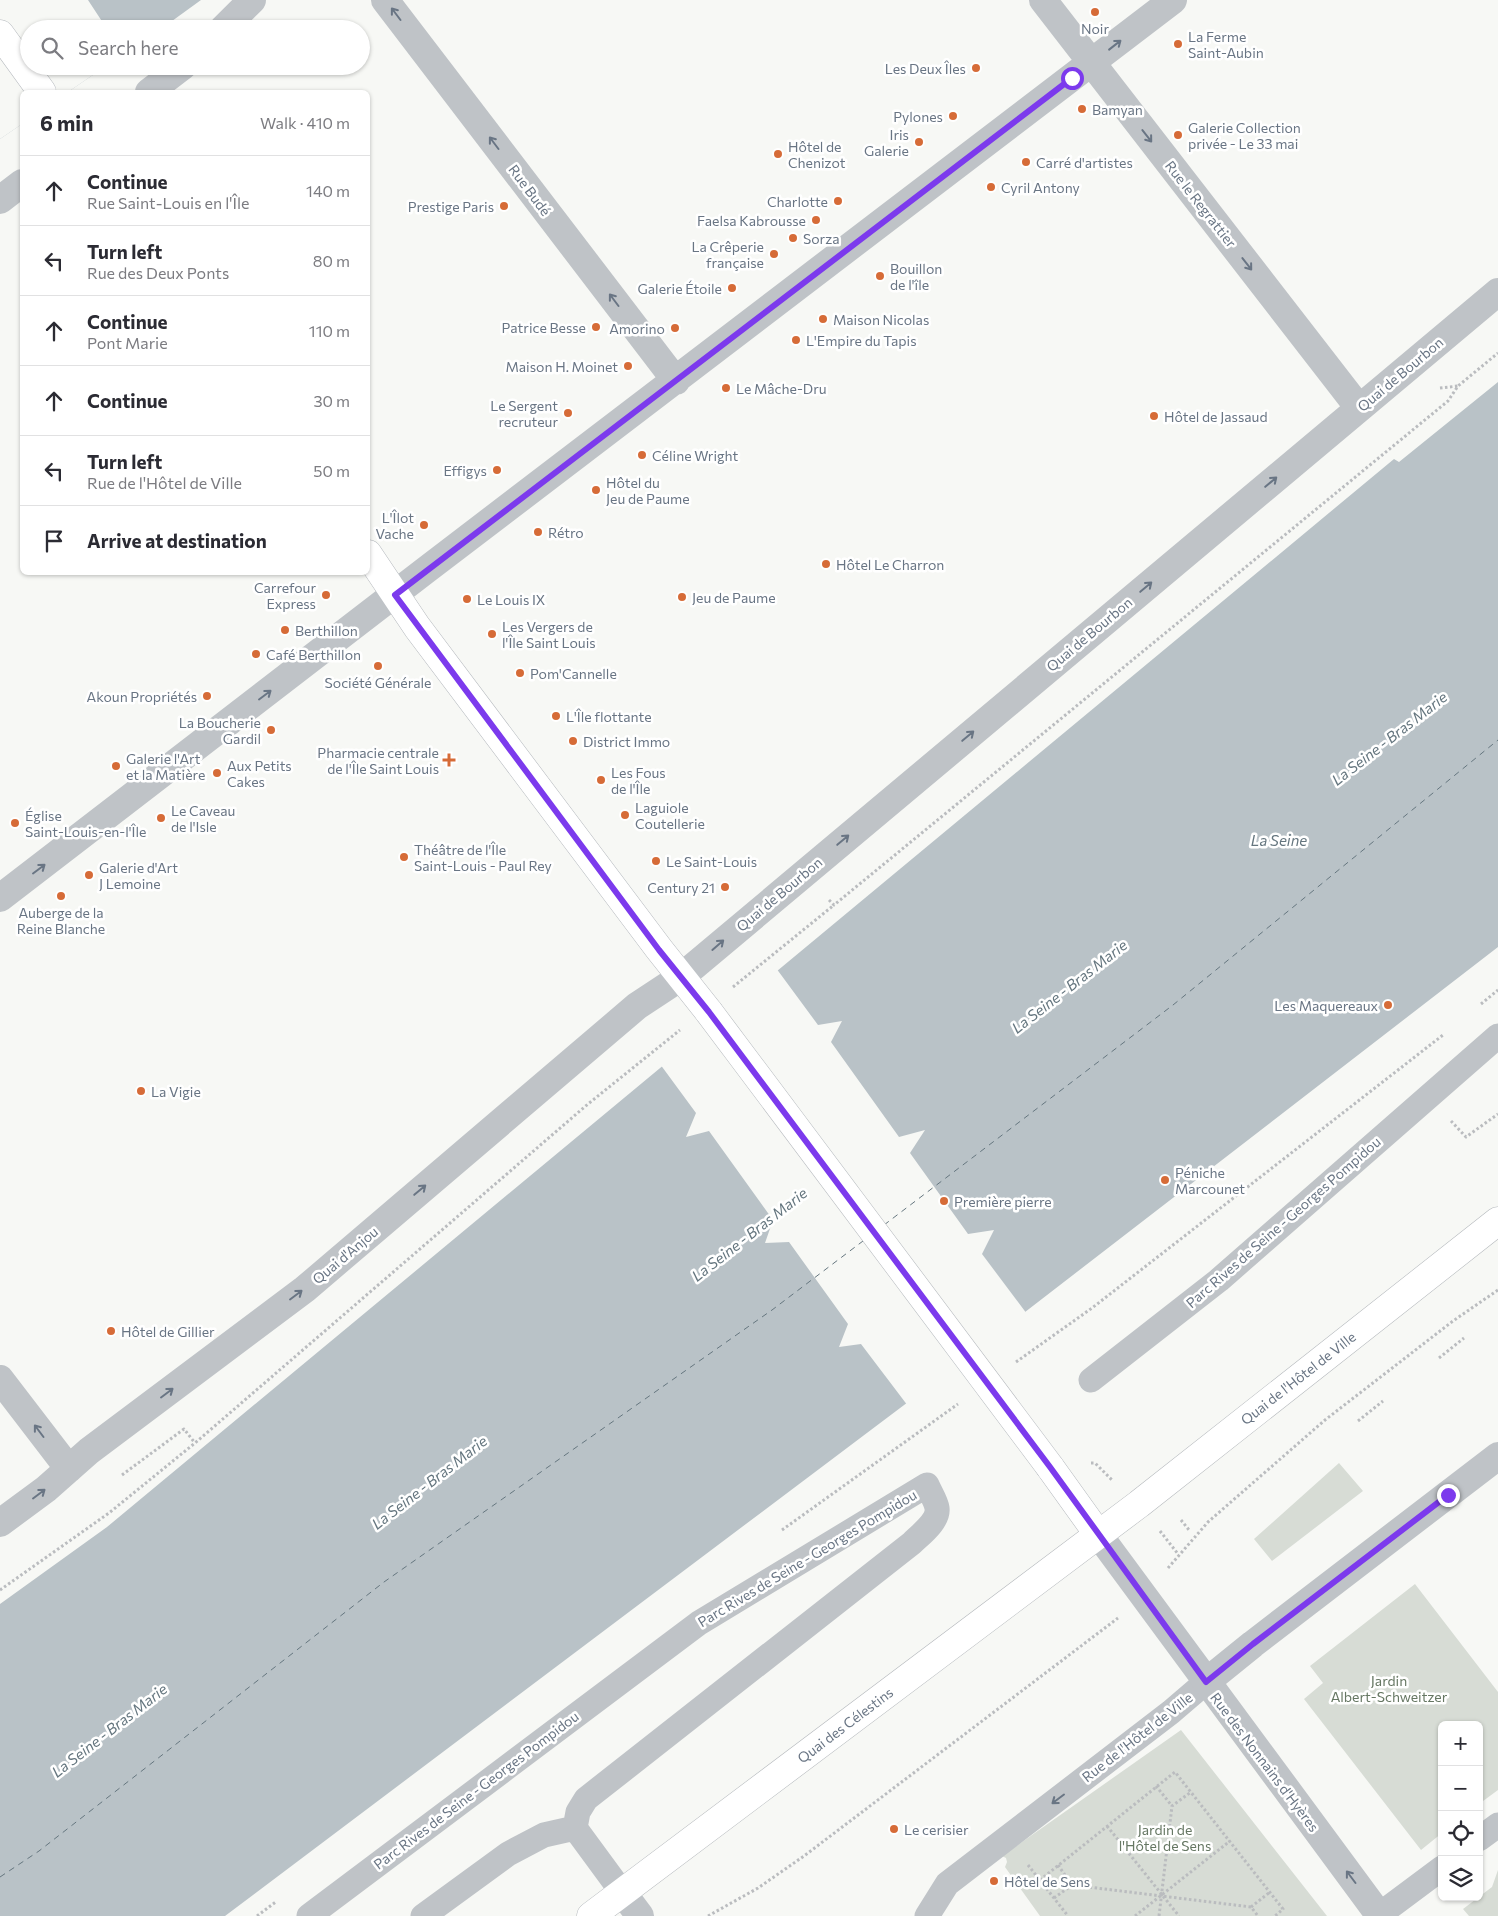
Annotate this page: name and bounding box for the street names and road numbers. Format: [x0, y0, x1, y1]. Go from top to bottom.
street label: Rue le Regrattier [1162, 157, 1240, 251]
street label: Rue Budé [505, 161, 555, 219]
street label: Quai de Bourbon [1354, 333, 1446, 415]
street label: Quai de Bourbon [1043, 593, 1135, 675]
street label: Quai de Bourbon [733, 853, 825, 935]
street label: Parc Rives de Seine - Georges Pompidou [1182, 1133, 1384, 1311]
street label: Quai d'Anjou [309, 1223, 381, 1287]
street label: Quai de l'Hôtel de Ville [1237, 1328, 1359, 1428]
street label: Parc Rives de Seine - Georges Pompidou [695, 1486, 919, 1630]
street label: Quai des Célestins [794, 1683, 896, 1767]
street label: Rue de l'Hôtel de Ville [1078, 1689, 1196, 1785]
street label: Rue des Nonnains d'Hyères [1207, 1689, 1323, 1835]
street label: Parc Rives de Seine - Georges Pompidou [370, 1707, 582, 1873]

